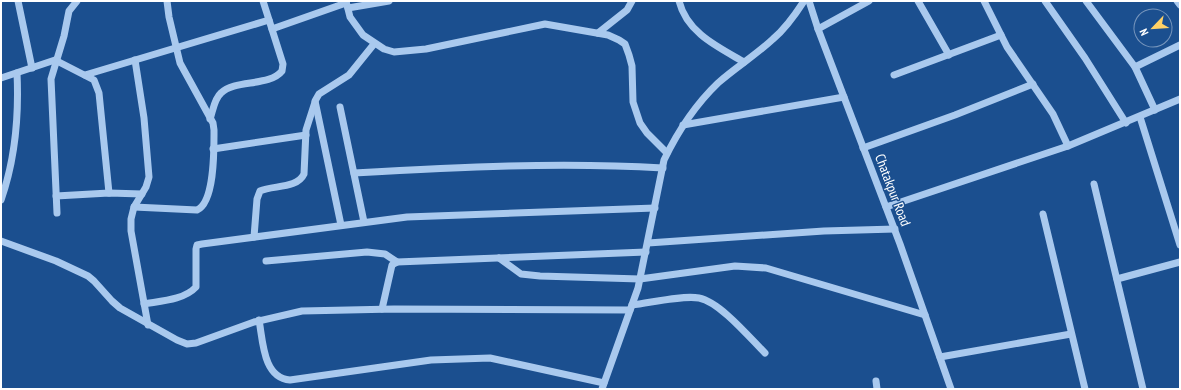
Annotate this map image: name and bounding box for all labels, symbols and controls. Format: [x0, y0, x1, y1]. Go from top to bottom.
north arrow [1133, 8, 1173, 48]
text: N [1136, 27, 1152, 38]
street label: Chatakpur Road [871, 151, 915, 229]

